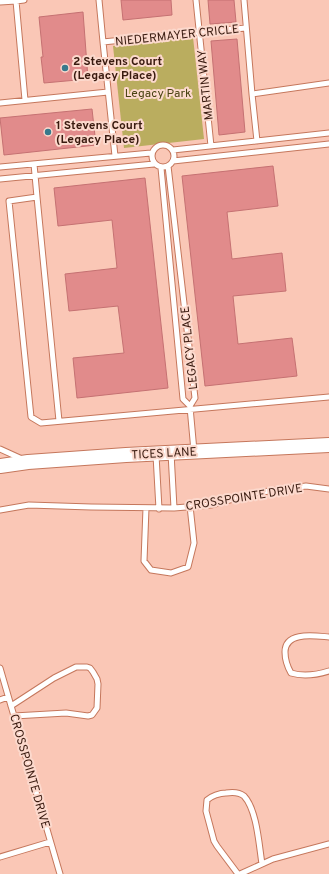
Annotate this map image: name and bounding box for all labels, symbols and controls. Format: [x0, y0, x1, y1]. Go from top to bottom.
street label: NIEDERMAYER CRICLE [114, 22, 240, 50]
street label: MARTIN WAY [194, 49, 218, 121]
place label: 2 Stevens Court (Legacy Place) [73, 54, 163, 84]
marker: 2 Stevens Court (Legacy Place) [60, 63, 70, 73]
park label: Legacy Park [125, 86, 191, 102]
place label: 1 Stevens Court (Legacy Place) [56, 118, 143, 148]
marker: 1 Stevens Court (Legacy Place) [43, 127, 53, 137]
street label: LEGACY PLACE [178, 305, 202, 390]
street label: TICES LANE [131, 444, 197, 464]
street label: CROSSPOINTE DRIVE [185, 481, 304, 515]
street label: CROSSPOINTE DRIVE [5, 712, 53, 830]

